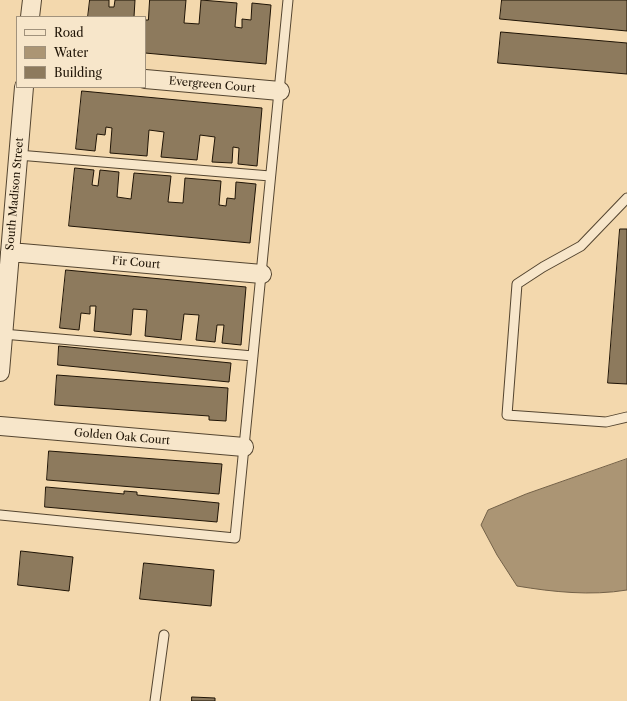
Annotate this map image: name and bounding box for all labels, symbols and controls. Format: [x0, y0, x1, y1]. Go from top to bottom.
legend [16, 16, 146, 88]
text: Road [54, 25, 84, 40]
text: Water [54, 45, 88, 60]
text: Building [54, 65, 102, 80]
street label: Evergreen Court [168, 75, 256, 95]
street label: South Madison Street [3, 137, 27, 251]
street label: Fir Court [111, 254, 161, 272]
street label: Golden Oak Court [73, 426, 171, 448]

